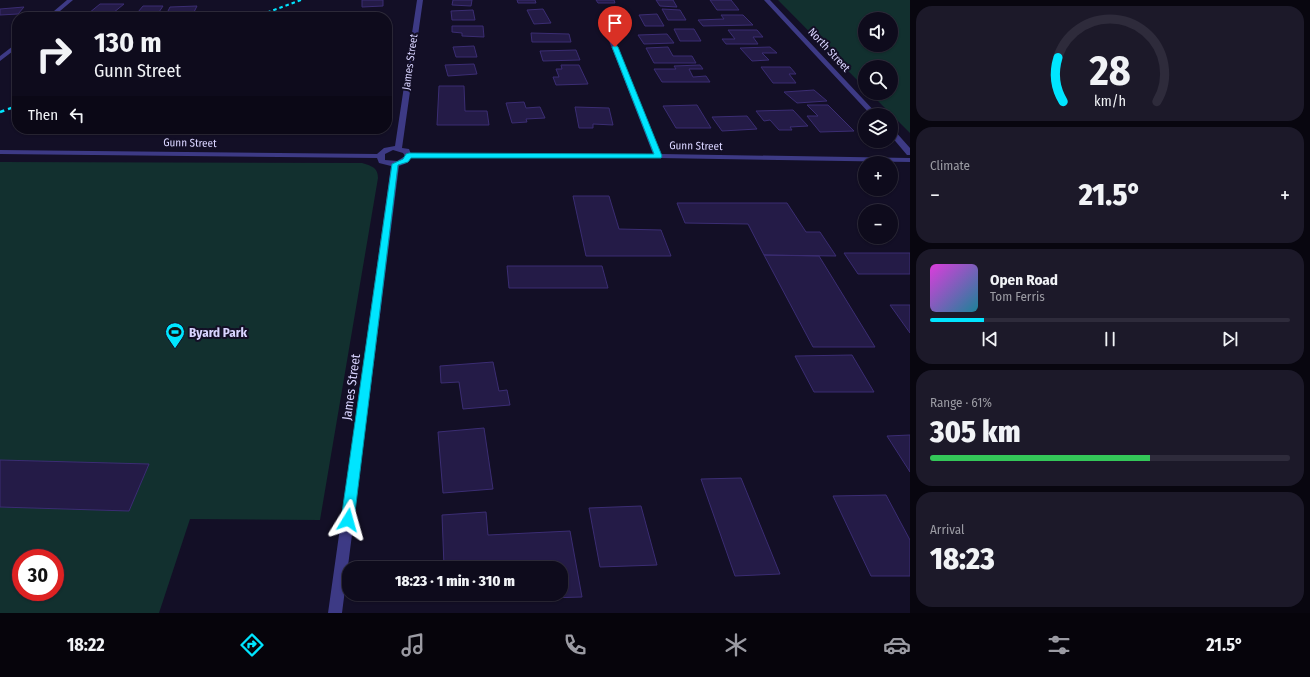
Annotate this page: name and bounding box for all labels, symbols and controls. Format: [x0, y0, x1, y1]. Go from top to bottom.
pin [598, 6, 632, 47]
icon: arrive [604, 12, 626, 34]
map controls [858, 12, 898, 244]
button: sound [858, 12, 898, 52]
street label: North Street [805, 25, 853, 75]
text: 130 m [94, 26, 162, 59]
icon: right [28, 28, 80, 80]
street label: James Street [400, 33, 420, 91]
text: 28 [1088, 46, 1131, 96]
text: Gunn Street [94, 60, 181, 82]
button: search [858, 60, 898, 100]
text: km/h [1094, 92, 1126, 109]
icon: left [66, 104, 88, 126]
text: Then [28, 106, 58, 124]
button: layers [858, 108, 898, 148]
street label: Gunn Street [163, 136, 217, 150]
street label: Gunn Street [669, 139, 723, 153]
button: + [858, 156, 898, 196]
text: Climate [930, 158, 970, 173]
text: 21.5° [1079, 177, 1141, 213]
text: − [930, 182, 940, 209]
text: + [1280, 182, 1290, 209]
button: − [858, 204, 898, 244]
text: Open Road [990, 271, 1058, 289]
text: Tom Ferris [990, 289, 1045, 304]
sports icon: Byard Park [164, 321, 186, 349]
place label: Byard Park [189, 325, 248, 340]
icon: previous [979, 328, 1001, 350]
icon: pause [1099, 328, 1121, 350]
icon: next [1219, 328, 1241, 350]
street label: James Street [339, 352, 363, 421]
text: Range · 61% [930, 395, 992, 410]
text: 305 km [930, 414, 1021, 450]
position arrow [327, 499, 369, 541]
text: Arrival [930, 522, 964, 537]
text: 18:23 [930, 541, 995, 577]
speed limit sign: 30 [12, 549, 64, 601]
text: 18:23 · 1 min · 310 m [395, 572, 515, 590]
icon: directions [238, 631, 266, 659]
icon: music [399, 631, 427, 659]
icon: phone [561, 631, 589, 659]
icon: climate [722, 631, 750, 659]
icon: car [883, 631, 911, 659]
icon: filters [1045, 631, 1073, 659]
text: 18:22 [67, 634, 105, 656]
text: 21.5° [1206, 634, 1243, 656]

